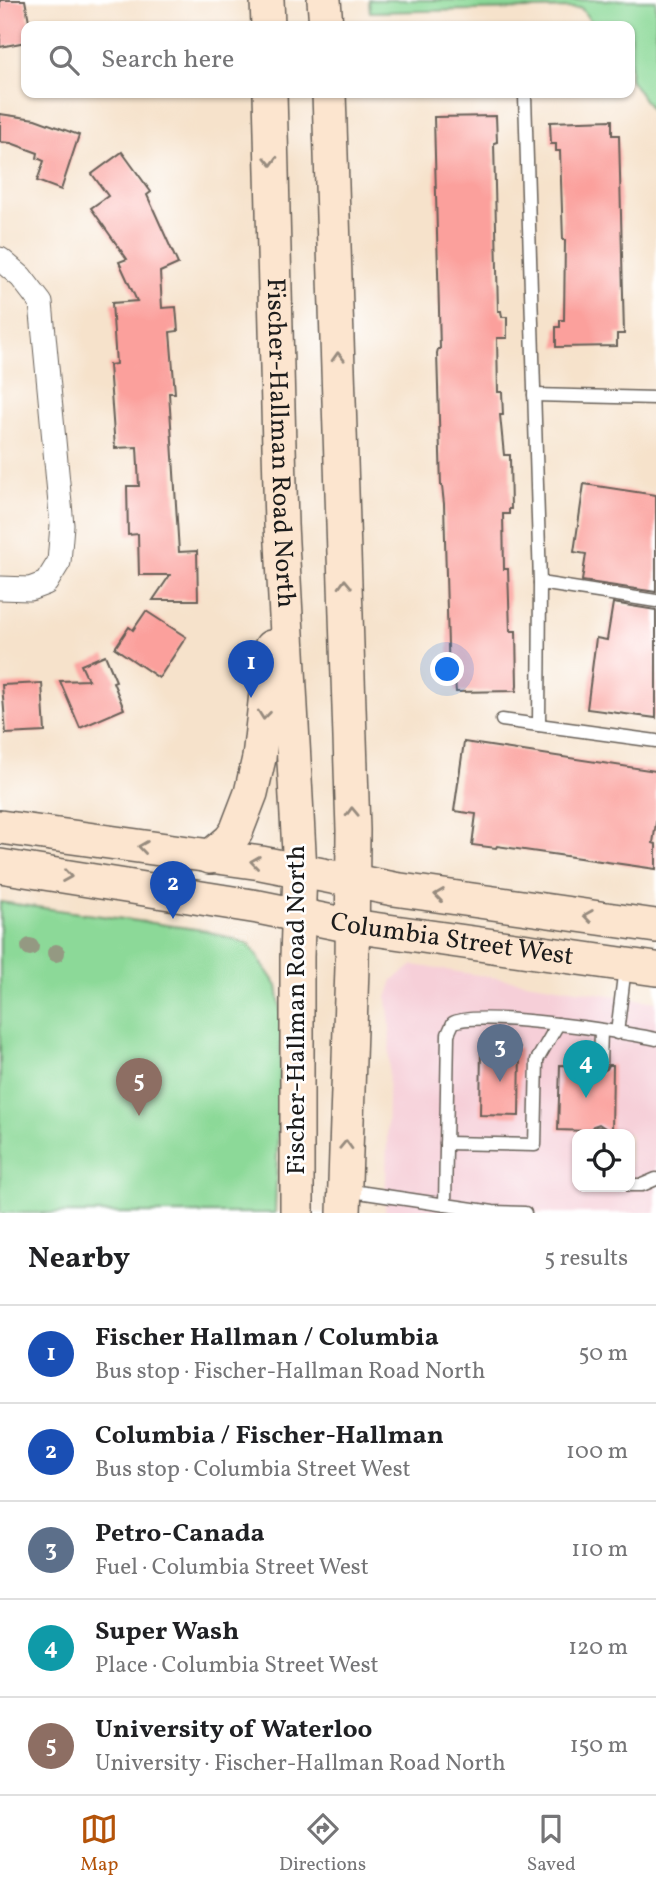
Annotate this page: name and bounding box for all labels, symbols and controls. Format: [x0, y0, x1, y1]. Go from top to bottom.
search box [21, 21, 635, 98]
icon: search [45, 41, 83, 79]
text: Search here [101, 42, 234, 78]
one-way arrow [264, 156, 279, 167]
street label: Fischer-Hallman Road North [257, 277, 304, 609]
one-way arrow [330, 351, 345, 362]
one-way arrow [337, 578, 353, 589]
pin: 1 [228, 640, 274, 698]
your location [430, 652, 464, 686]
one-way arrow [257, 709, 272, 721]
one-way arrow [345, 806, 360, 817]
one-way arrow [137, 840, 149, 855]
street label: Fischer-Hallman Road North [279, 845, 315, 1175]
one-way arrow [249, 855, 261, 870]
pin: 2 [150, 861, 196, 919]
one-way arrow [61, 868, 73, 883]
one-way arrow [433, 888, 445, 903]
street label: Columbia Street West [327, 904, 576, 975]
one-way arrow [583, 909, 594, 924]
pin: 3 [477, 1024, 523, 1082]
pin: 4 [563, 1040, 609, 1098]
pin: 5 [116, 1058, 162, 1116]
map controls [572, 1129, 635, 1192]
button: locate [572, 1129, 635, 1192]
one-way arrow [339, 1139, 354, 1150]
text: Nearby [28, 1238, 130, 1280]
text: 5 results [544, 1243, 628, 1275]
text: Fischer Hallman / Columbia [95, 1320, 439, 1356]
text: 1 [46, 1338, 56, 1370]
text: 50 m [579, 1338, 628, 1370]
text: Bus stop · Fischer-Hallman Road North [95, 1356, 485, 1388]
text: Columbia / Fischer-Hallman [95, 1418, 444, 1454]
text: 2 [45, 1436, 57, 1468]
text: 100 m [566, 1436, 628, 1468]
text: Bus stop · Columbia Street West [95, 1454, 411, 1486]
text: Petro-Canada [95, 1516, 265, 1552]
text: 3 [45, 1534, 57, 1566]
text: 110 m [571, 1534, 628, 1566]
text: Fuel · Columbia Street West [95, 1552, 369, 1584]
text: Super Wash [95, 1614, 239, 1650]
text: 4 [44, 1632, 58, 1664]
text: 120 m [568, 1632, 628, 1664]
text: Place · Columbia Street West [95, 1650, 379, 1682]
text: University of Waterloo [95, 1712, 372, 1748]
text: 5 [45, 1730, 57, 1762]
text: 150 m [570, 1730, 628, 1762]
text: University · Fischer-Hallman Road North [95, 1748, 506, 1780]
tab: Map [80, 1810, 118, 1878]
tab: Directions [279, 1810, 366, 1878]
tab: Saved [527, 1810, 576, 1878]

